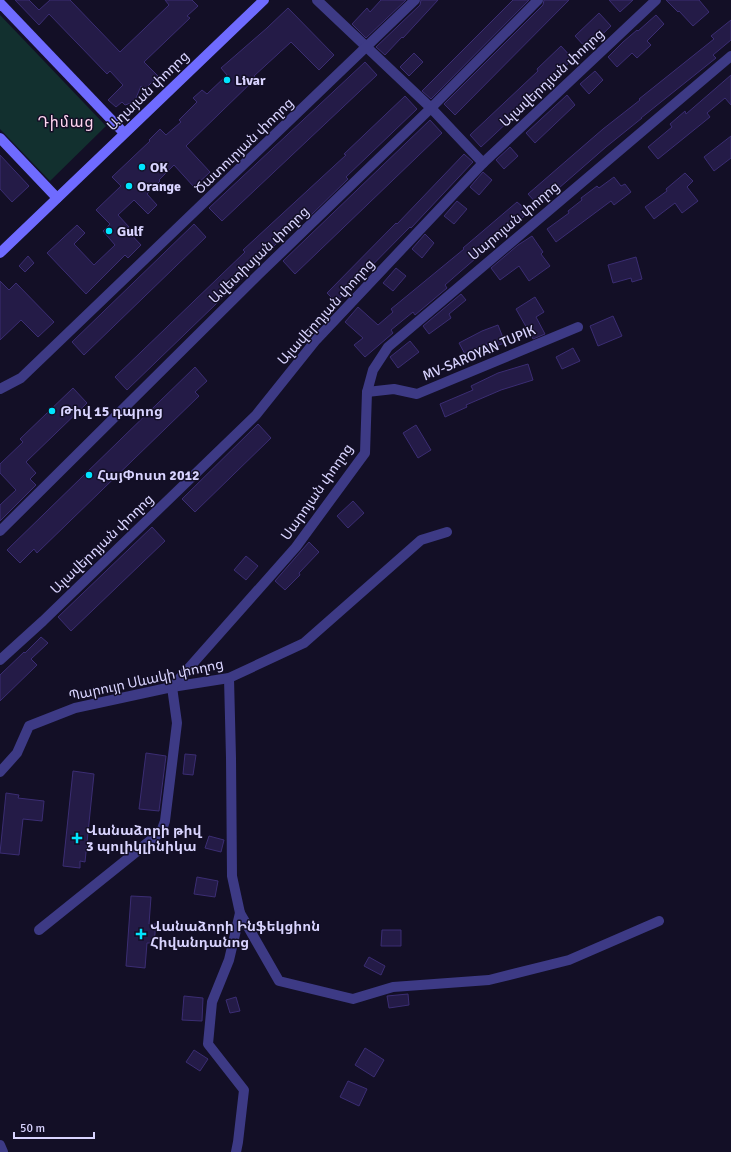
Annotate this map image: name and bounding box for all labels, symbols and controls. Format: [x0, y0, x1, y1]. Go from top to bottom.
street label: Ալավերդյան փողոց [496, 25, 608, 131]
street label: Աղայան փողոց [104, 48, 192, 134]
place label: Livar [235, 72, 266, 89]
marker: Livar [222, 75, 232, 85]
street label: Ծատուրյան փողոց [191, 94, 297, 198]
district label: Դիմաց [37, 113, 95, 131]
place label: OK [150, 159, 168, 176]
marker: OK [137, 162, 147, 172]
place label: Orange [137, 178, 181, 195]
street label: Սարոյան փողոց [465, 178, 563, 264]
marker: Orange [124, 181, 134, 191]
street label: Ավետիսյան փողոց [205, 203, 313, 307]
place label: Gulf [117, 223, 144, 240]
marker: Gulf [104, 226, 114, 236]
street label: Ալավերդյան փողոց [274, 256, 378, 368]
street label: MV-SAROYAN TUPIK [420, 321, 539, 384]
place label: Թիվ 15 դպրոց [60, 403, 163, 420]
marker: Թիվ 15 դպրոց [47, 406, 57, 416]
street label: Սարոյան փողոց [277, 440, 357, 544]
place label: ՀայՓոստ 2012 [97, 467, 200, 484]
marker: ՀայՓոստ 2012 [84, 470, 94, 480]
street label: Ալավերդյան փողոց [47, 490, 157, 598]
street label: Պարույր Սևակի փողոց [67, 655, 225, 705]
place label: Վանաձորի թիվ 3 պոլիկլինիկա [86, 822, 202, 855]
marker: Վանաձորի թիվ 3 պոլիկլինիկա [71, 832, 83, 844]
place label: Վանաձորի Ինֆեկցիոն Հիվանդանոց [150, 918, 320, 951]
marker: Վանաձորի Ինֆեկցիոն Հիվանդանոց [135, 928, 147, 940]
scale bar [14, 1114, 94, 1140]
text: 50 m [20, 1121, 45, 1136]

